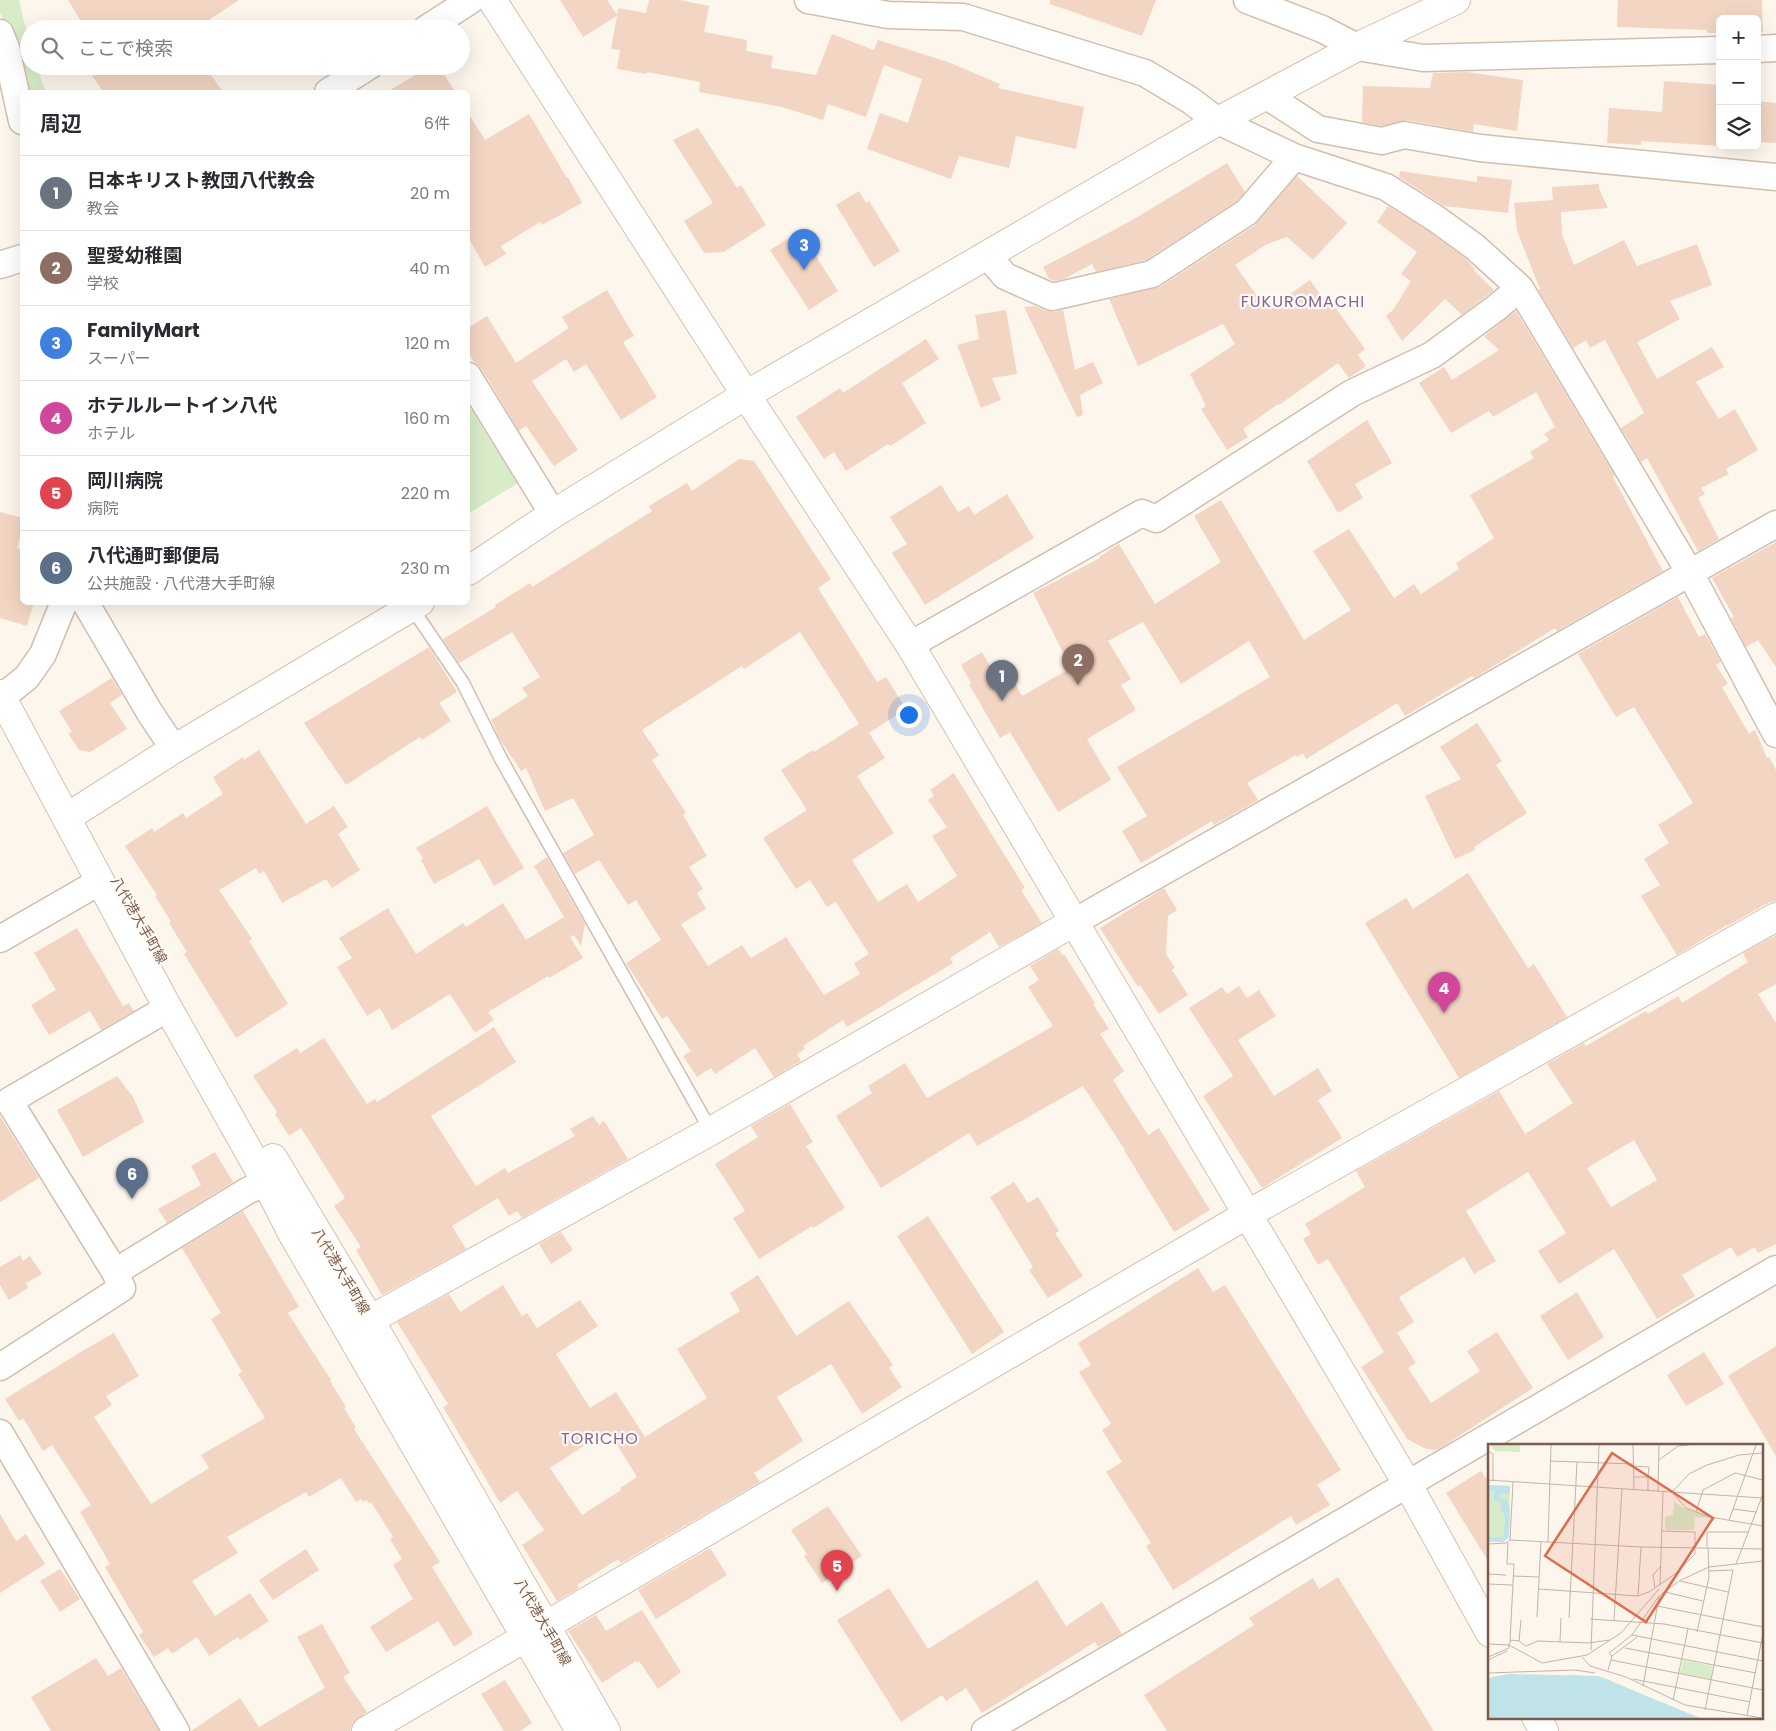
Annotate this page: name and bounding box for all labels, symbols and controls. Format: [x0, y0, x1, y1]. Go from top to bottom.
map controls [1716, 15, 1761, 150]
button: + [1716, 15, 1761, 60]
search box [20, 20, 470, 75]
icon: search [38, 34, 66, 62]
text: ここで検索 [78, 35, 173, 62]
button: − [1716, 60, 1761, 105]
button: layers [1716, 105, 1761, 150]
text: 周辺 [40, 109, 82, 138]
text: 6件 [424, 112, 450, 135]
text: 日本キリスト教団八代教会 [87, 167, 315, 194]
text: 1 [53, 182, 59, 205]
text: 20 m [410, 182, 450, 205]
text: 教会 [87, 197, 119, 220]
pin: 3 [788, 229, 820, 270]
text: 聖愛幼稚園 [87, 242, 182, 269]
text: 2 [51, 257, 61, 280]
text: 40 m [409, 257, 450, 280]
text: 学校 [87, 272, 119, 295]
district label: FUKUROMACHI [1241, 290, 1365, 313]
text: FamilyMart [87, 317, 200, 344]
text: 3 [51, 332, 61, 355]
text: 120 m [405, 332, 450, 355]
text: スーパー [87, 347, 151, 370]
text: ホテルルートイン八代 [87, 392, 277, 419]
text: 4 [51, 407, 61, 430]
text: 160 m [404, 407, 450, 430]
text: ホテル [87, 422, 135, 445]
text: 岡川病院 [87, 467, 163, 494]
text: 5 [51, 482, 61, 505]
text: 220 m [401, 482, 450, 505]
text: 病院 [87, 497, 119, 520]
text: 八代通町郵便局 [87, 542, 220, 569]
text: 6 [51, 557, 61, 580]
text: 230 m [401, 557, 450, 580]
text: 公共施設 · 八代港大手町線 [87, 572, 275, 595]
pin: 2 [1062, 644, 1094, 685]
pin: 1 [986, 660, 1018, 701]
your location [896, 702, 922, 728]
street label: 八代港大手町線 [106, 873, 172, 967]
pin: 4 [1428, 972, 1460, 1013]
pin: 6 [116, 1158, 148, 1199]
street label: 八代港大手町線 [307, 1224, 375, 1318]
district label: TORICHO [561, 1427, 639, 1450]
inset map [1488, 1444, 1764, 1718]
pin: 5 [821, 1550, 853, 1591]
street label: 八代港大手町線 [510, 1575, 576, 1669]

